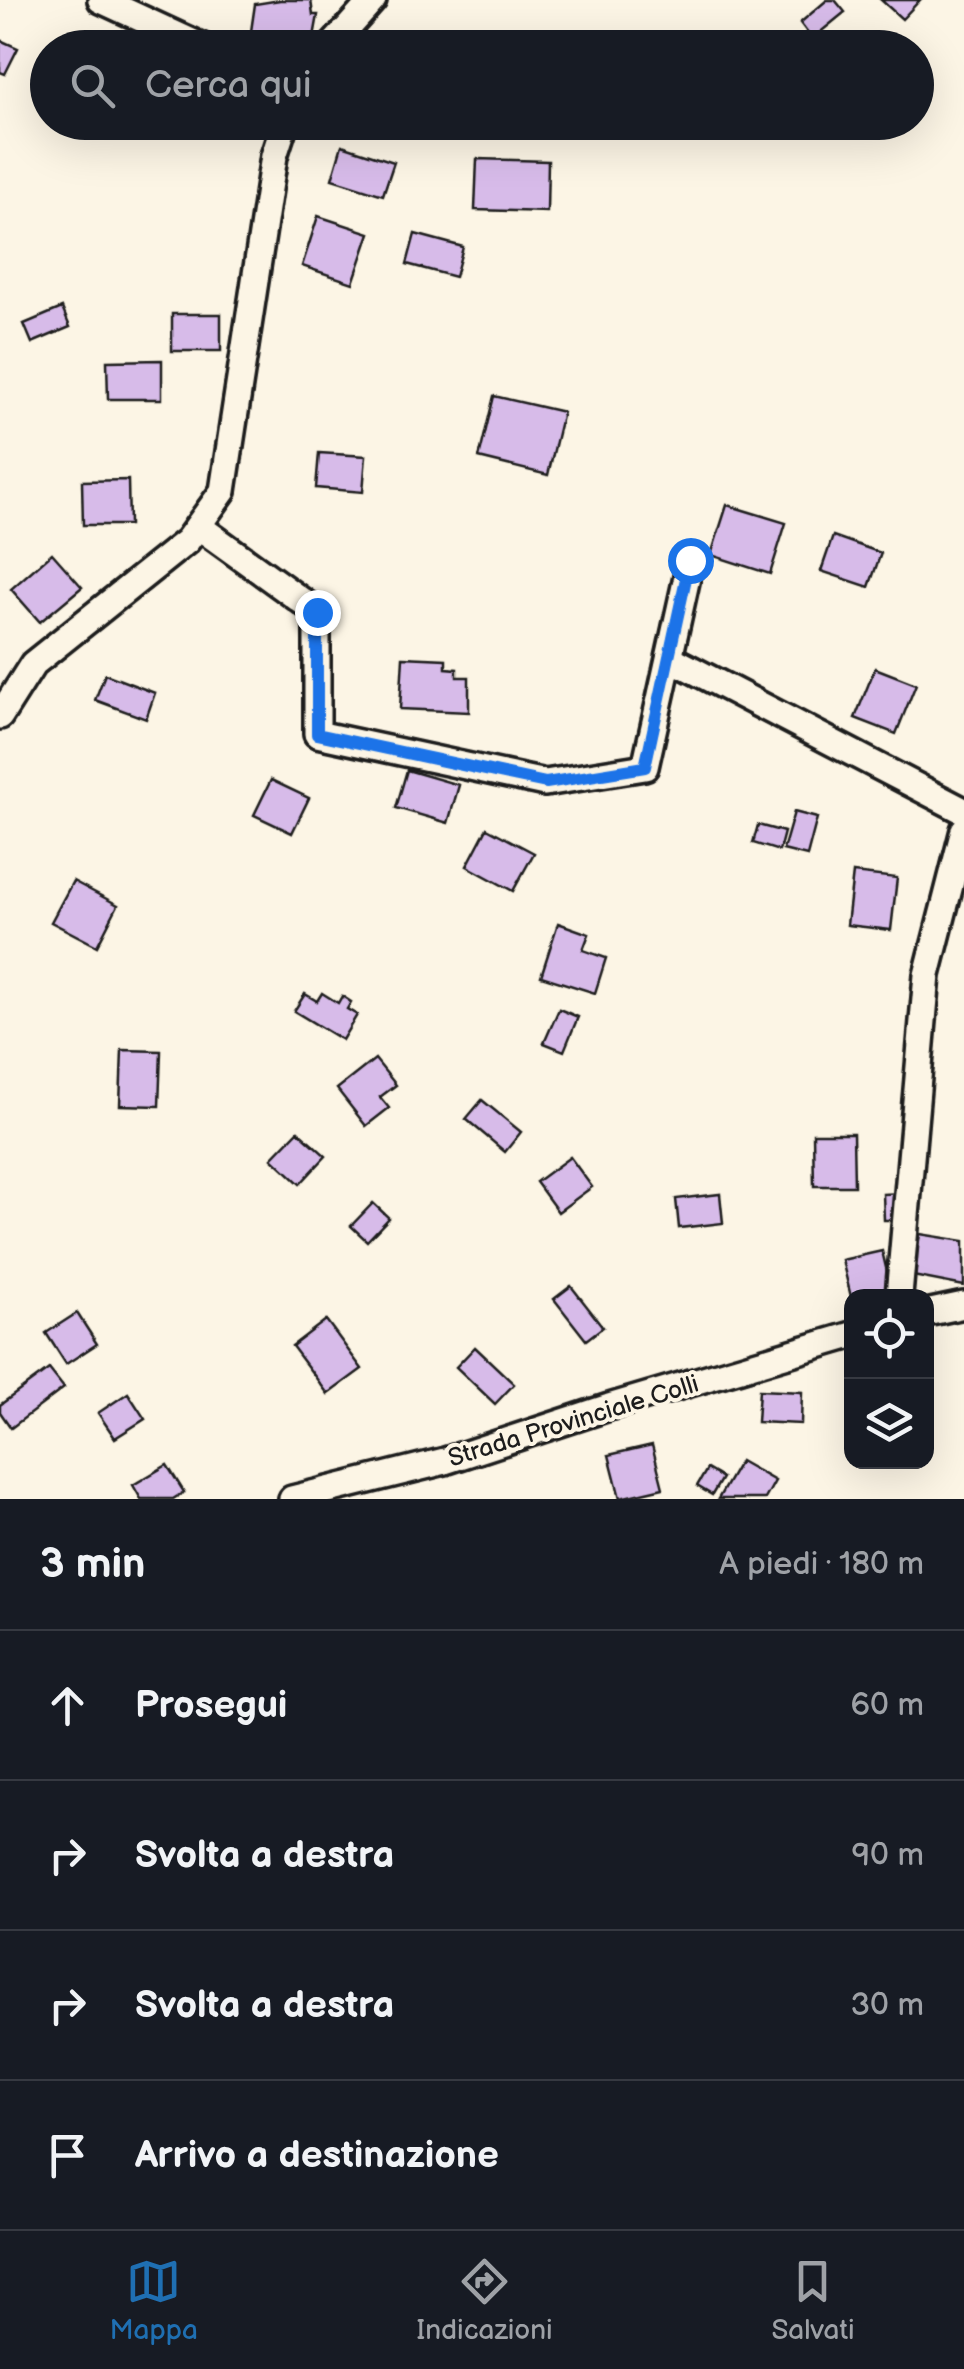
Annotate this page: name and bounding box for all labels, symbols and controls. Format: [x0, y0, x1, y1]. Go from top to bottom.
search box [30, 30, 934, 140]
icon: search [65, 58, 120, 113]
text: Cerca qui [145, 63, 312, 108]
route start [668, 538, 714, 584]
route end [295, 590, 341, 636]
map controls [844, 1289, 934, 1469]
button: locate [844, 1289, 934, 1379]
street label: Strada Provinciale Colli [444, 1369, 702, 1474]
button: layers [844, 1379, 934, 1469]
text: 3 min [40, 1539, 145, 1590]
text: A piedi · 180 m [719, 1545, 924, 1584]
icon: ahead [40, 1678, 95, 1733]
text: Prosegui [135, 1683, 287, 1728]
text: 60 m [851, 1686, 924, 1725]
icon: right [40, 1828, 95, 1883]
text: Svolta a destra [135, 1833, 394, 1878]
text: 90 m [852, 1836, 924, 1875]
icon: right [40, 1978, 95, 2033]
text: Svolta a destra [135, 1983, 394, 2028]
text: 30 m [850, 1986, 924, 2025]
icon: arrive [40, 2128, 95, 2183]
text: Arrivo a destinazione [135, 2133, 499, 2178]
tab: Mappa [109, 2254, 198, 2347]
tab: Indicazioni [417, 2254, 553, 2347]
tab: Salvati [771, 2254, 855, 2347]

